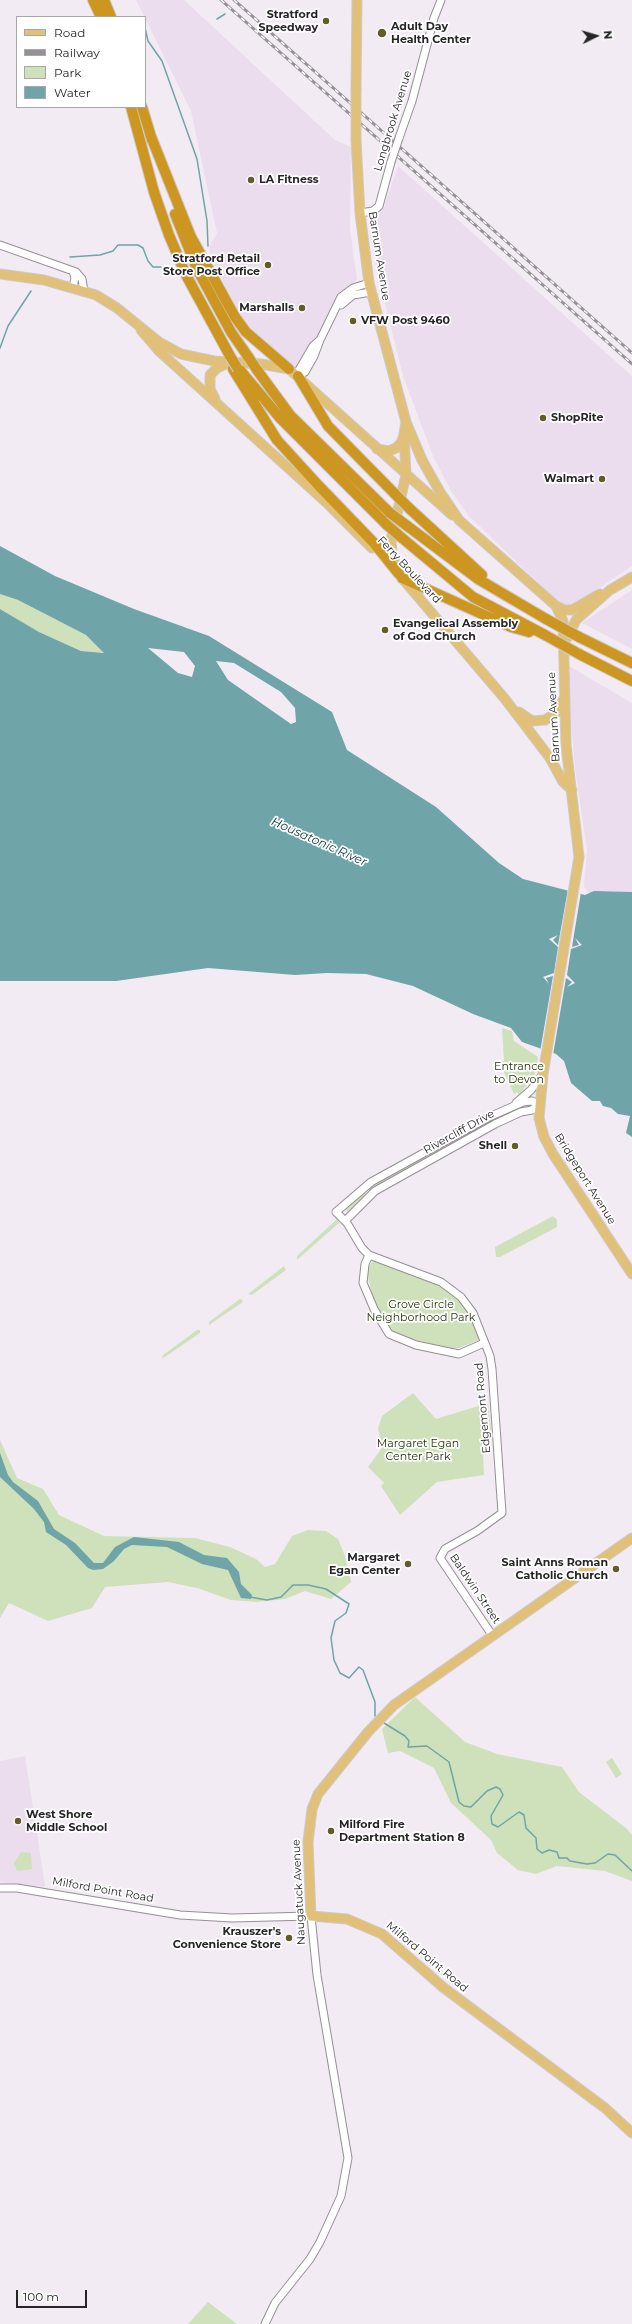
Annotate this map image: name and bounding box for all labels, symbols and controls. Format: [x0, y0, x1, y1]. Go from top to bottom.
place label: Stratford Speedway [259, 8, 318, 34]
legend [16, 16, 146, 108]
marker: Stratford Speedway [321, 16, 331, 26]
north arrow [576, 16, 616, 56]
place label: Adult Day Health Center [391, 20, 471, 46]
text: Road [54, 25, 85, 40]
marker: Adult Day Health Center [376, 27, 388, 39]
text: N [601, 30, 615, 40]
text: Railway [54, 45, 100, 60]
text: Park [54, 65, 81, 80]
street label: Longbrook Avenue [371, 69, 415, 173]
text: Water [54, 85, 90, 100]
place label: LA Fitness [259, 173, 319, 187]
marker: LA Fitness [246, 175, 256, 185]
street label: Barnum Avenue [365, 211, 393, 301]
place label: Stratford Retail Store Post Office [163, 252, 260, 278]
marker: Stratford Retail Store Post Office [263, 260, 273, 270]
place label: Marshalls [239, 301, 294, 315]
marker: Marshalls [297, 303, 307, 313]
place label: VFW Post 9460 [361, 314, 450, 328]
marker: VFW Post 9460 [348, 316, 358, 326]
place label: ShopRite [551, 411, 603, 425]
marker: ShopRite [538, 413, 548, 423]
place label: Walmart [544, 472, 594, 486]
marker: Walmart [597, 474, 607, 484]
street label: Ferry Boulevard [375, 534, 443, 606]
place label: Evangelical Assembly of God Church [393, 617, 518, 643]
marker: Evangelical Assembly of God Church [380, 625, 390, 635]
street label: Barnum Avenue [545, 672, 563, 762]
water label: Housatonic River [269, 814, 369, 870]
park label: Entrance to Devon [494, 1060, 544, 1086]
street label: Rivercliff Drive [421, 1107, 497, 1157]
street label: Bridgeport Avenue [552, 1131, 618, 1227]
place label: Shell [479, 1139, 507, 1153]
marker: Shell [510, 1141, 520, 1151]
park label: Grove Circle Neighborhood Park [367, 1298, 475, 1324]
street label: Edgemont Road [472, 1362, 494, 1454]
park label: Margaret Egan Center Park [377, 1437, 459, 1463]
place label: Margaret Egan Center [329, 1551, 400, 1577]
street label: Baldwin Street [447, 1552, 503, 1626]
place label: Saint Anns Roman Catholic Church [502, 1556, 608, 1582]
marker: Margaret Egan Center [403, 1559, 413, 1569]
marker: Saint Anns Roman Catholic Church [611, 1564, 621, 1574]
place label: West Shore Middle School [26, 1808, 107, 1834]
marker: West Shore Middle School [13, 1816, 23, 1826]
place label: Milford Fire Department Station 8 [339, 1818, 465, 1844]
marker: Milford Fire Department Station 8 [326, 1826, 336, 1836]
street label: Naugatuck Avenue [290, 1839, 308, 1945]
street label: Milford Point Road [51, 1875, 155, 1905]
street label: Milford Point Road [383, 1919, 471, 1995]
place label: Krauszer's Convenience Store [173, 1925, 281, 1951]
marker: Krauszer's Convenience Store [284, 1933, 294, 1943]
scale bar [18, 2282, 89, 2308]
text: 100 m [23, 2289, 59, 2304]

